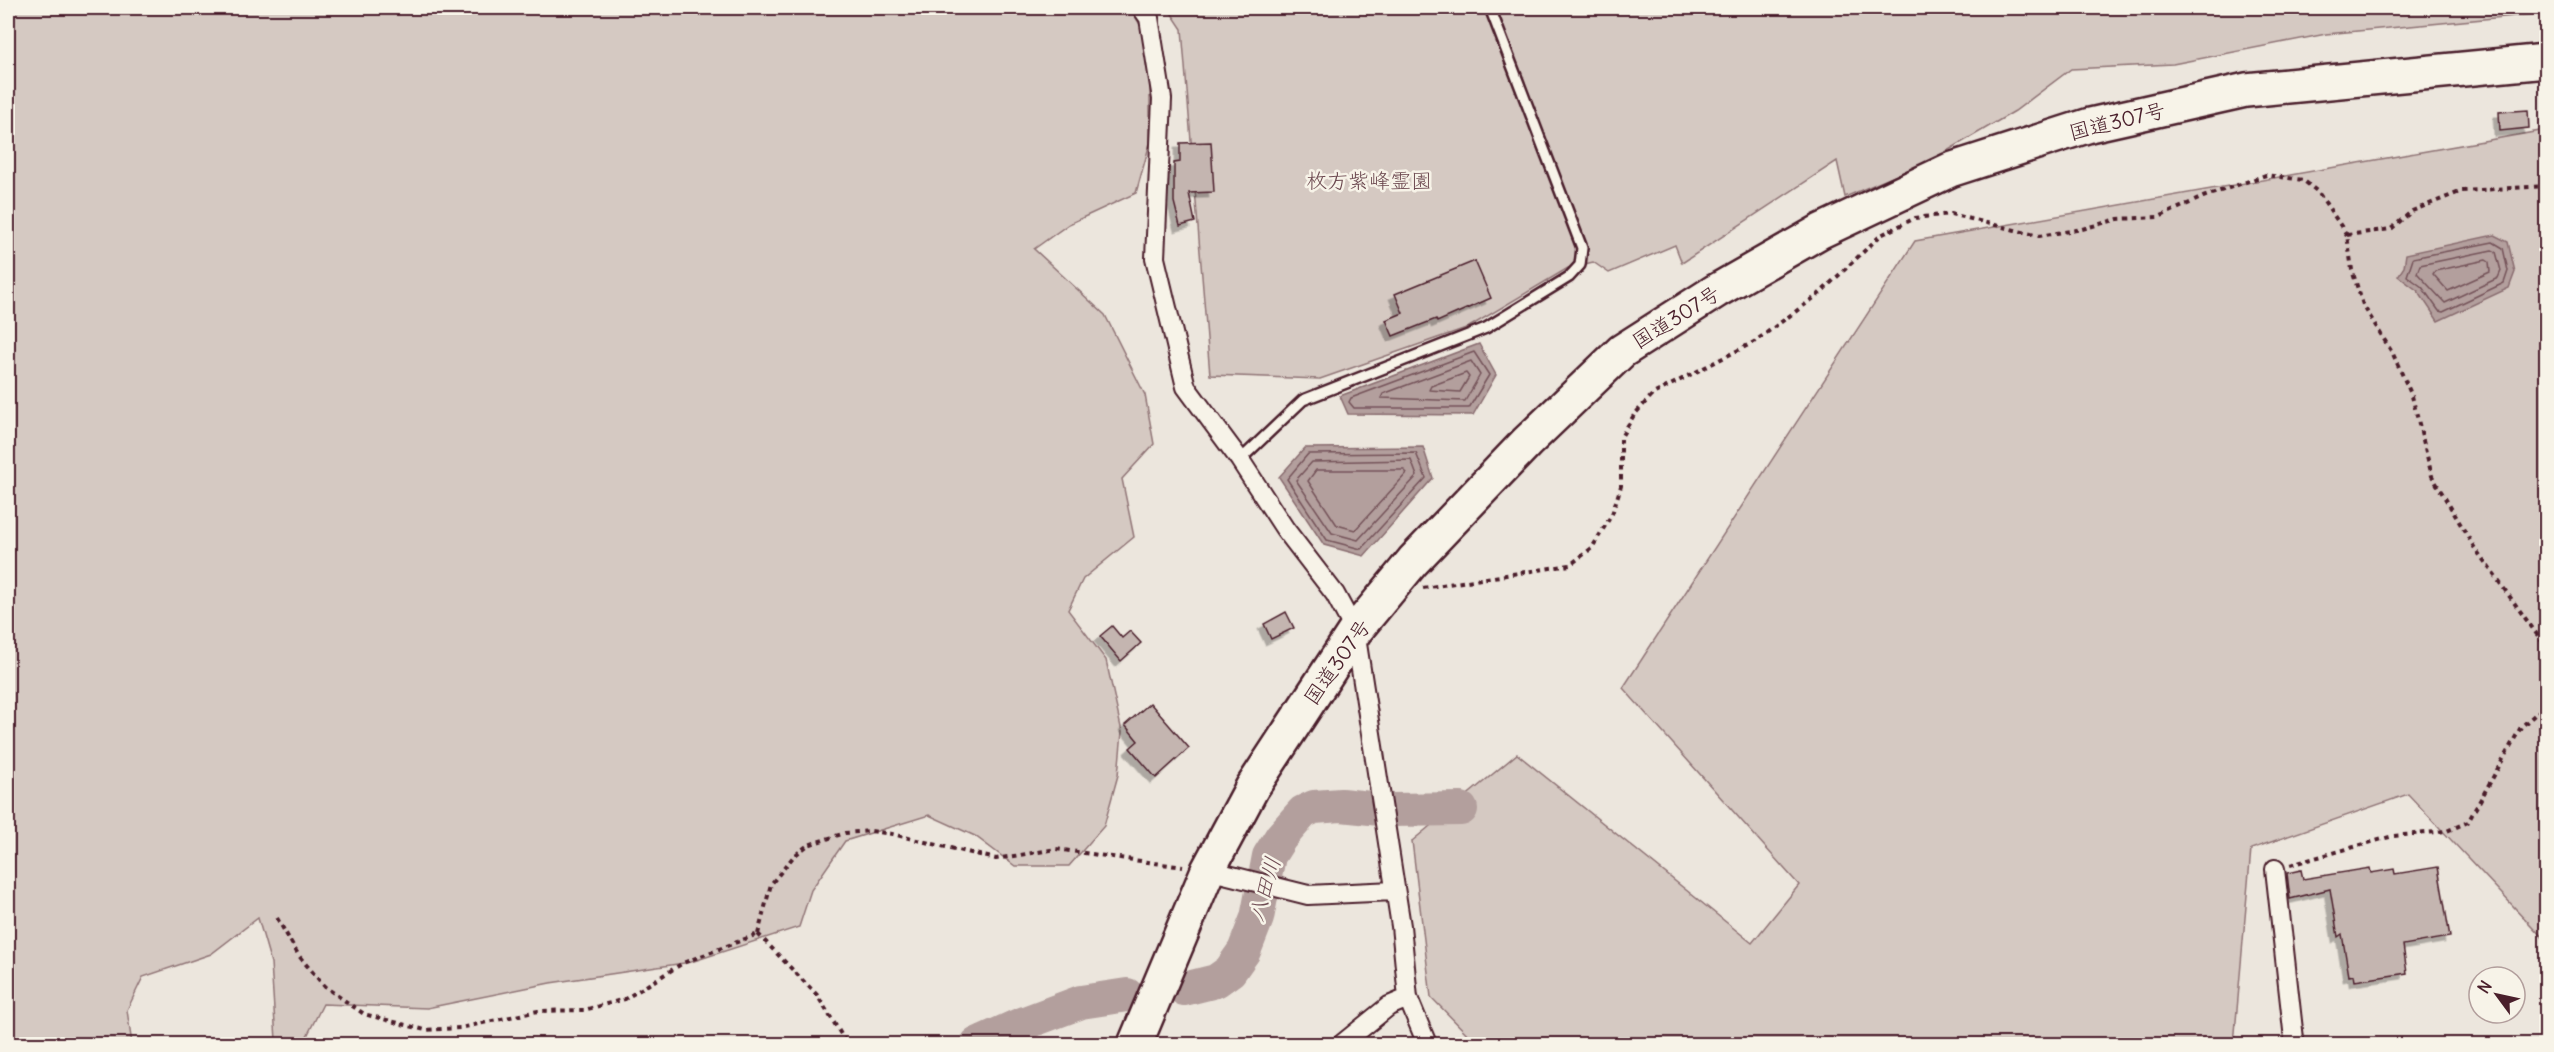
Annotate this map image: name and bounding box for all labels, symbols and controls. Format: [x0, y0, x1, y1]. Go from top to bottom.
street label: 国道307号 [2066, 96, 2168, 146]
park label: 枚方紫峰霊園 [1306, 167, 1432, 194]
street label: 国道307号 [1627, 279, 1725, 355]
street label: 国道307号 [1298, 614, 1376, 710]
water label: 八田川 [1241, 853, 1287, 925]
north arrow [2467, 965, 2527, 1025]
text: N [2473, 977, 2496, 997]

